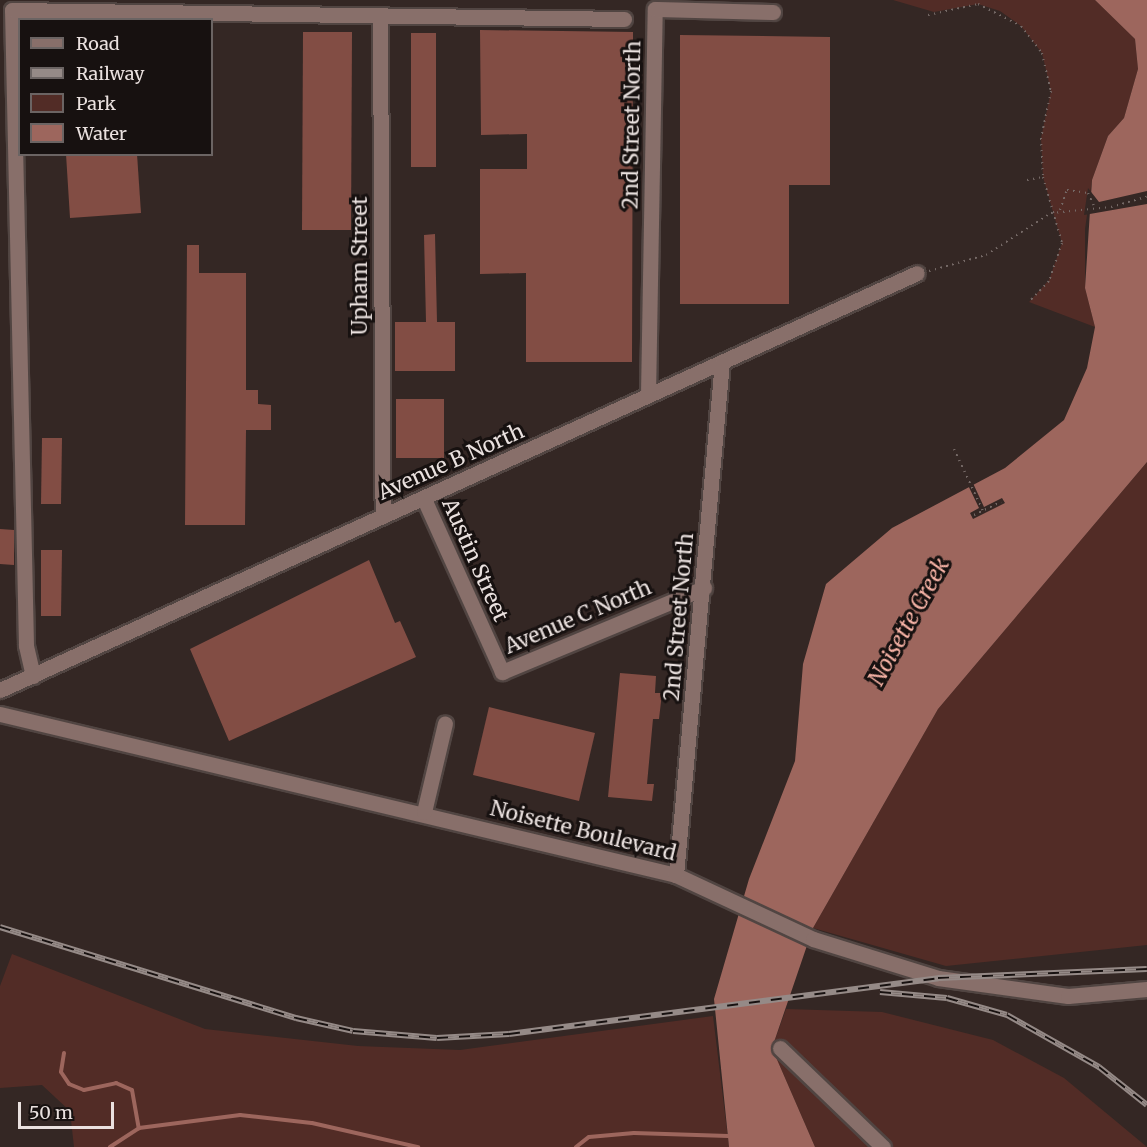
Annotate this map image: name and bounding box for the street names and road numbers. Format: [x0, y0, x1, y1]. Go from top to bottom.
street label: 2nd Street North [618, 40, 646, 210]
street label: Upham Street [347, 197, 373, 335]
street label: Avenue B North [374, 418, 528, 506]
street label: Austin Street [437, 495, 513, 625]
street label: 2nd Street North [659, 532, 699, 702]
street label: Avenue C North [501, 575, 655, 659]
street label: Noisette Boulevard [488, 796, 678, 866]

